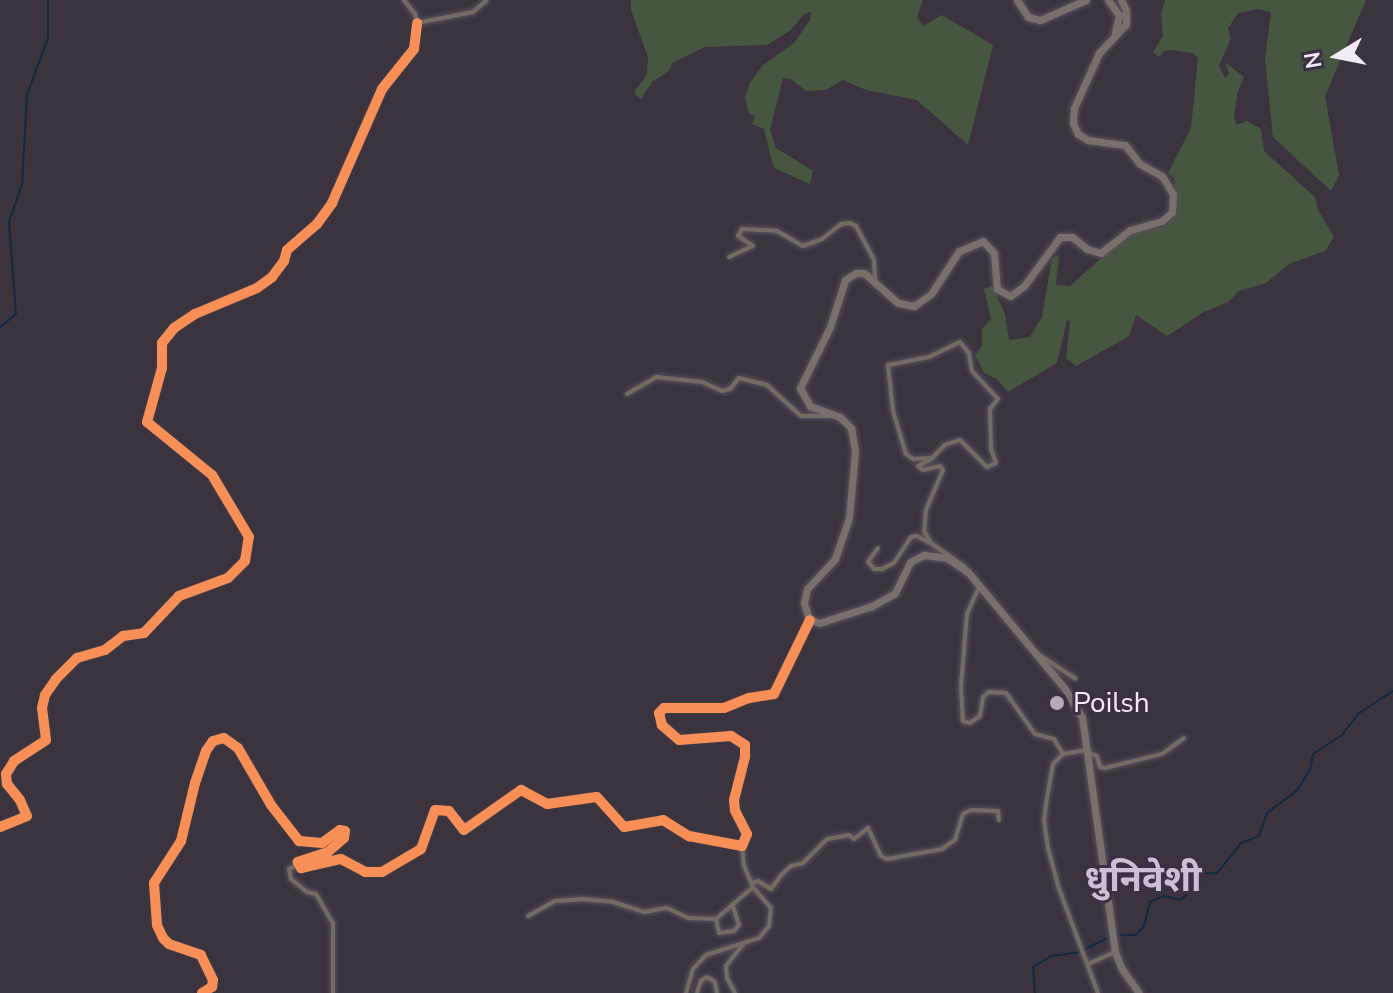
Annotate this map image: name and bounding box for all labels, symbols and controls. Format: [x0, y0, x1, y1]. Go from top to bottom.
north arrow [1297, 16, 1377, 96]
text: N [1297, 49, 1330, 71]
place label: Poilsh [1073, 686, 1150, 720]
marker: Poilsh [1048, 694, 1066, 712]
district label: धुनिवेशी [1084, 858, 1202, 902]

